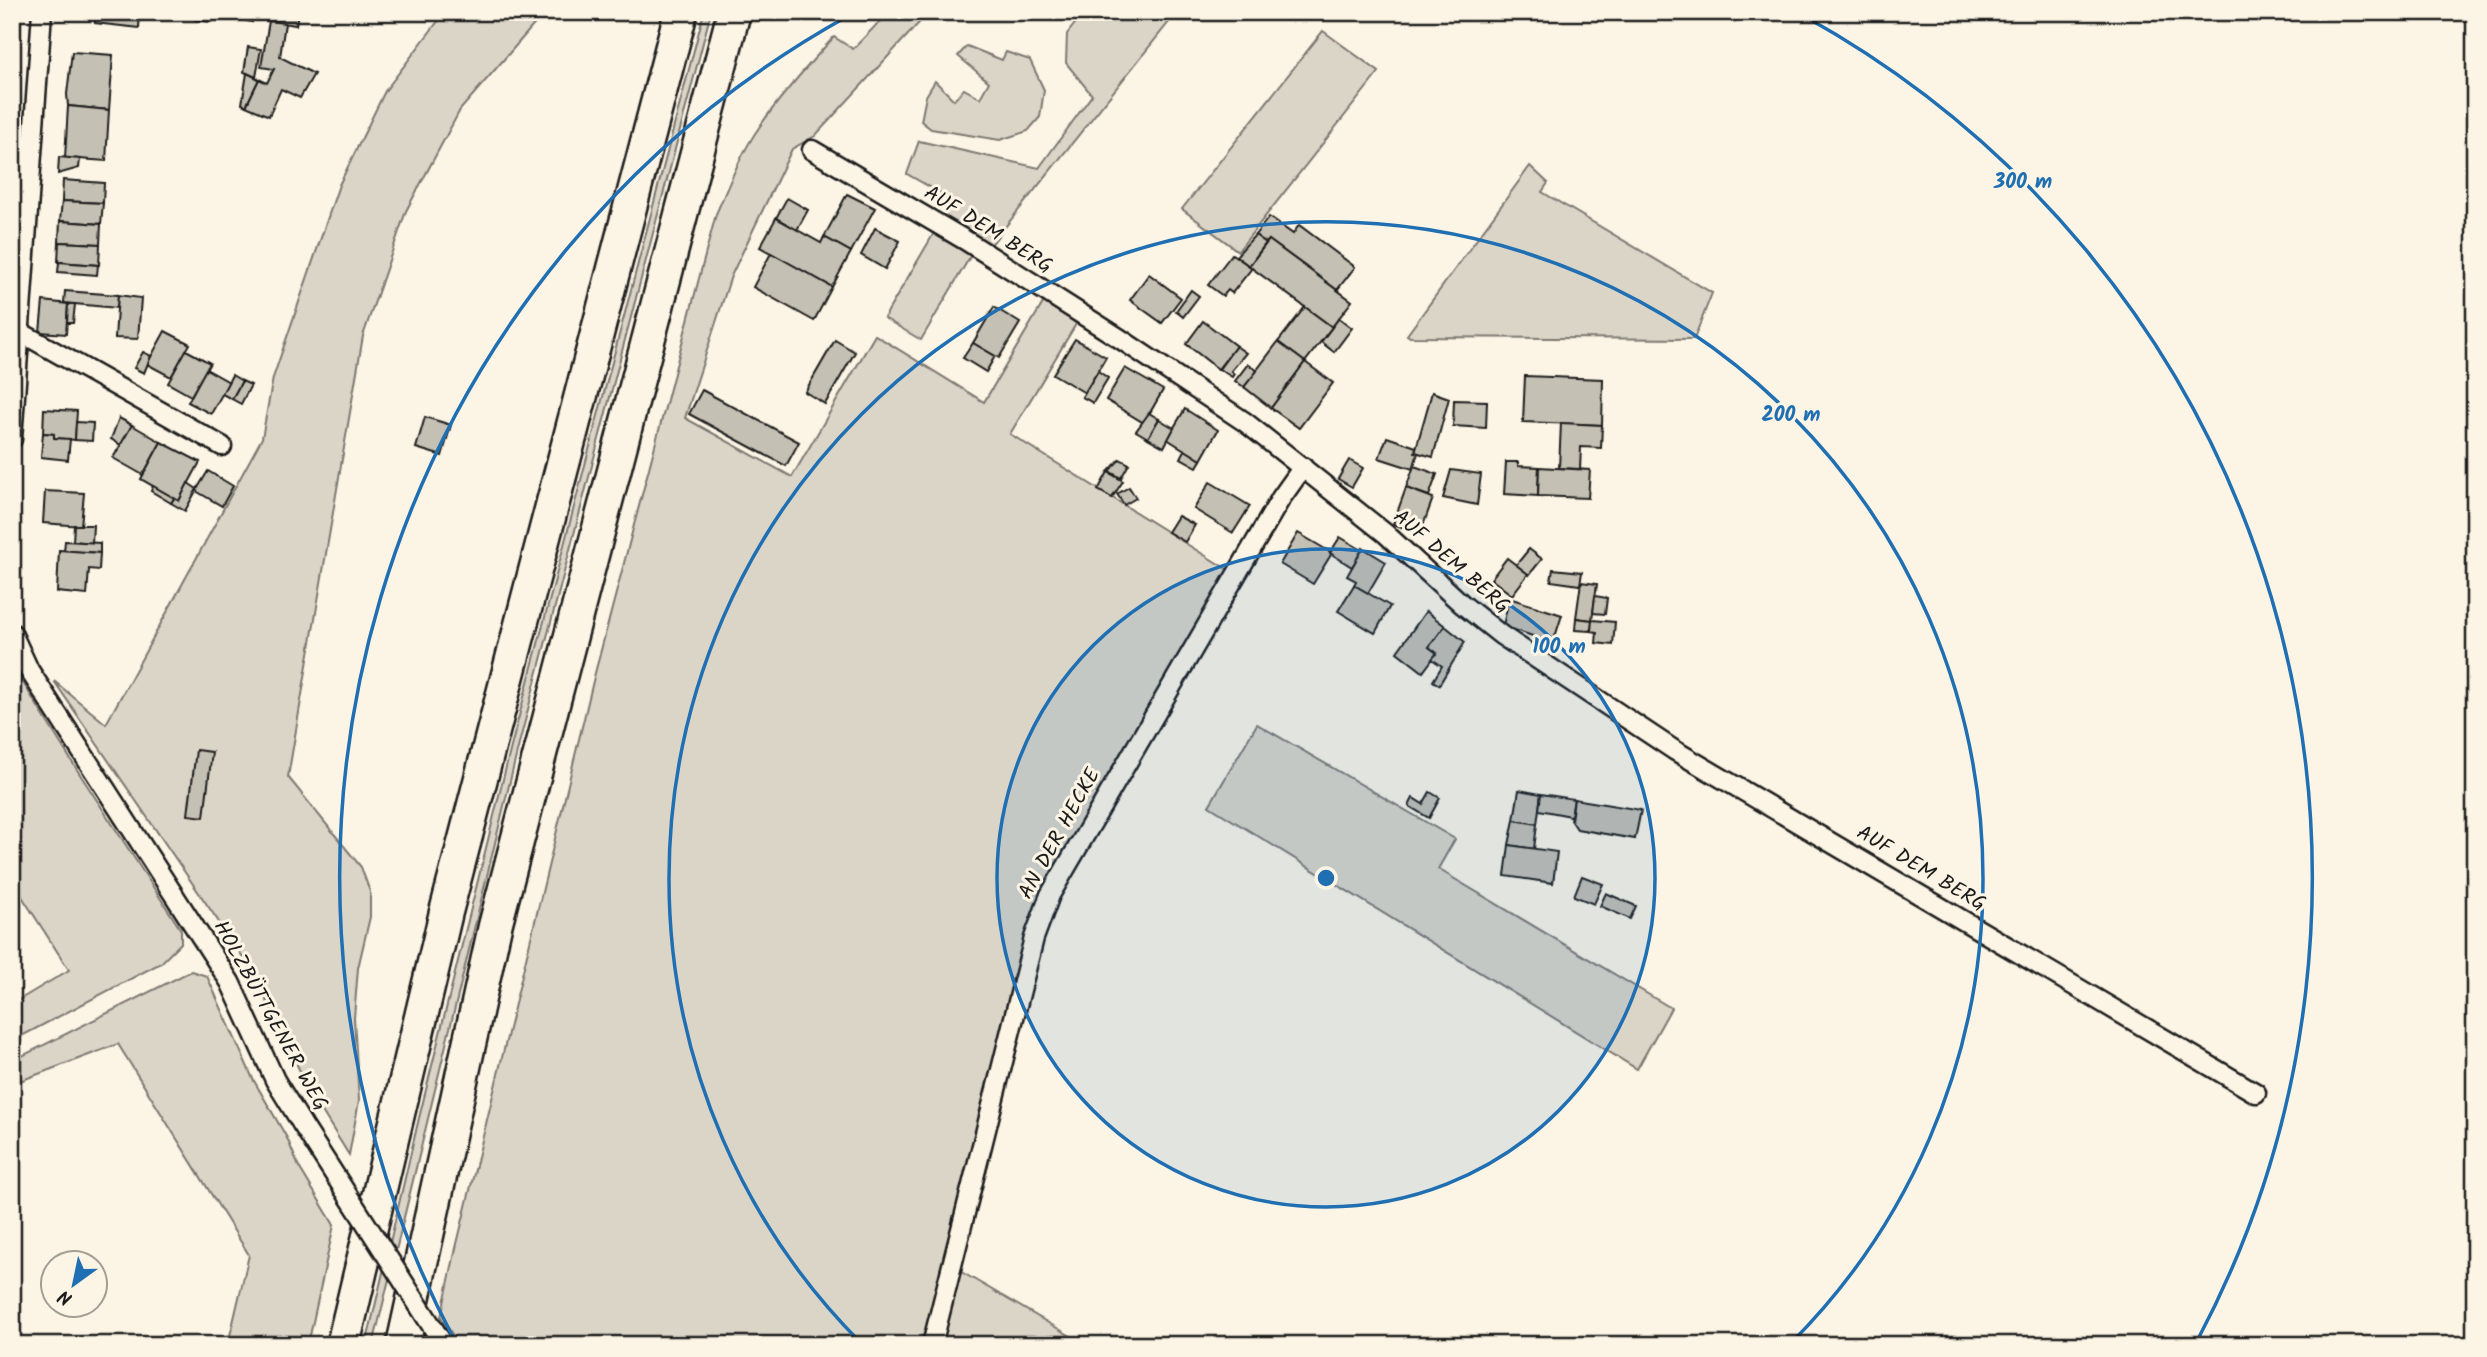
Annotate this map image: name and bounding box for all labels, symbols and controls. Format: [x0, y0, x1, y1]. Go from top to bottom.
text: 300 m [1993, 166, 2052, 199]
street label: AUF DEM BERG [917, 177, 1059, 283]
text: 200 m [1761, 399, 1821, 432]
street label: AUF DEM BERG [1385, 502, 1517, 622]
text: 100 m [1532, 631, 1586, 664]
street label: AN DER HECKE [1010, 762, 1110, 906]
street label: AUF DEM BERG [1850, 817, 1992, 921]
centre of rings [1314, 866, 1338, 890]
street label: HOLZBÜTTGENER WEG [204, 915, 336, 1117]
north arrow [38, 1248, 108, 1318]
text: N [53, 1281, 79, 1312]

